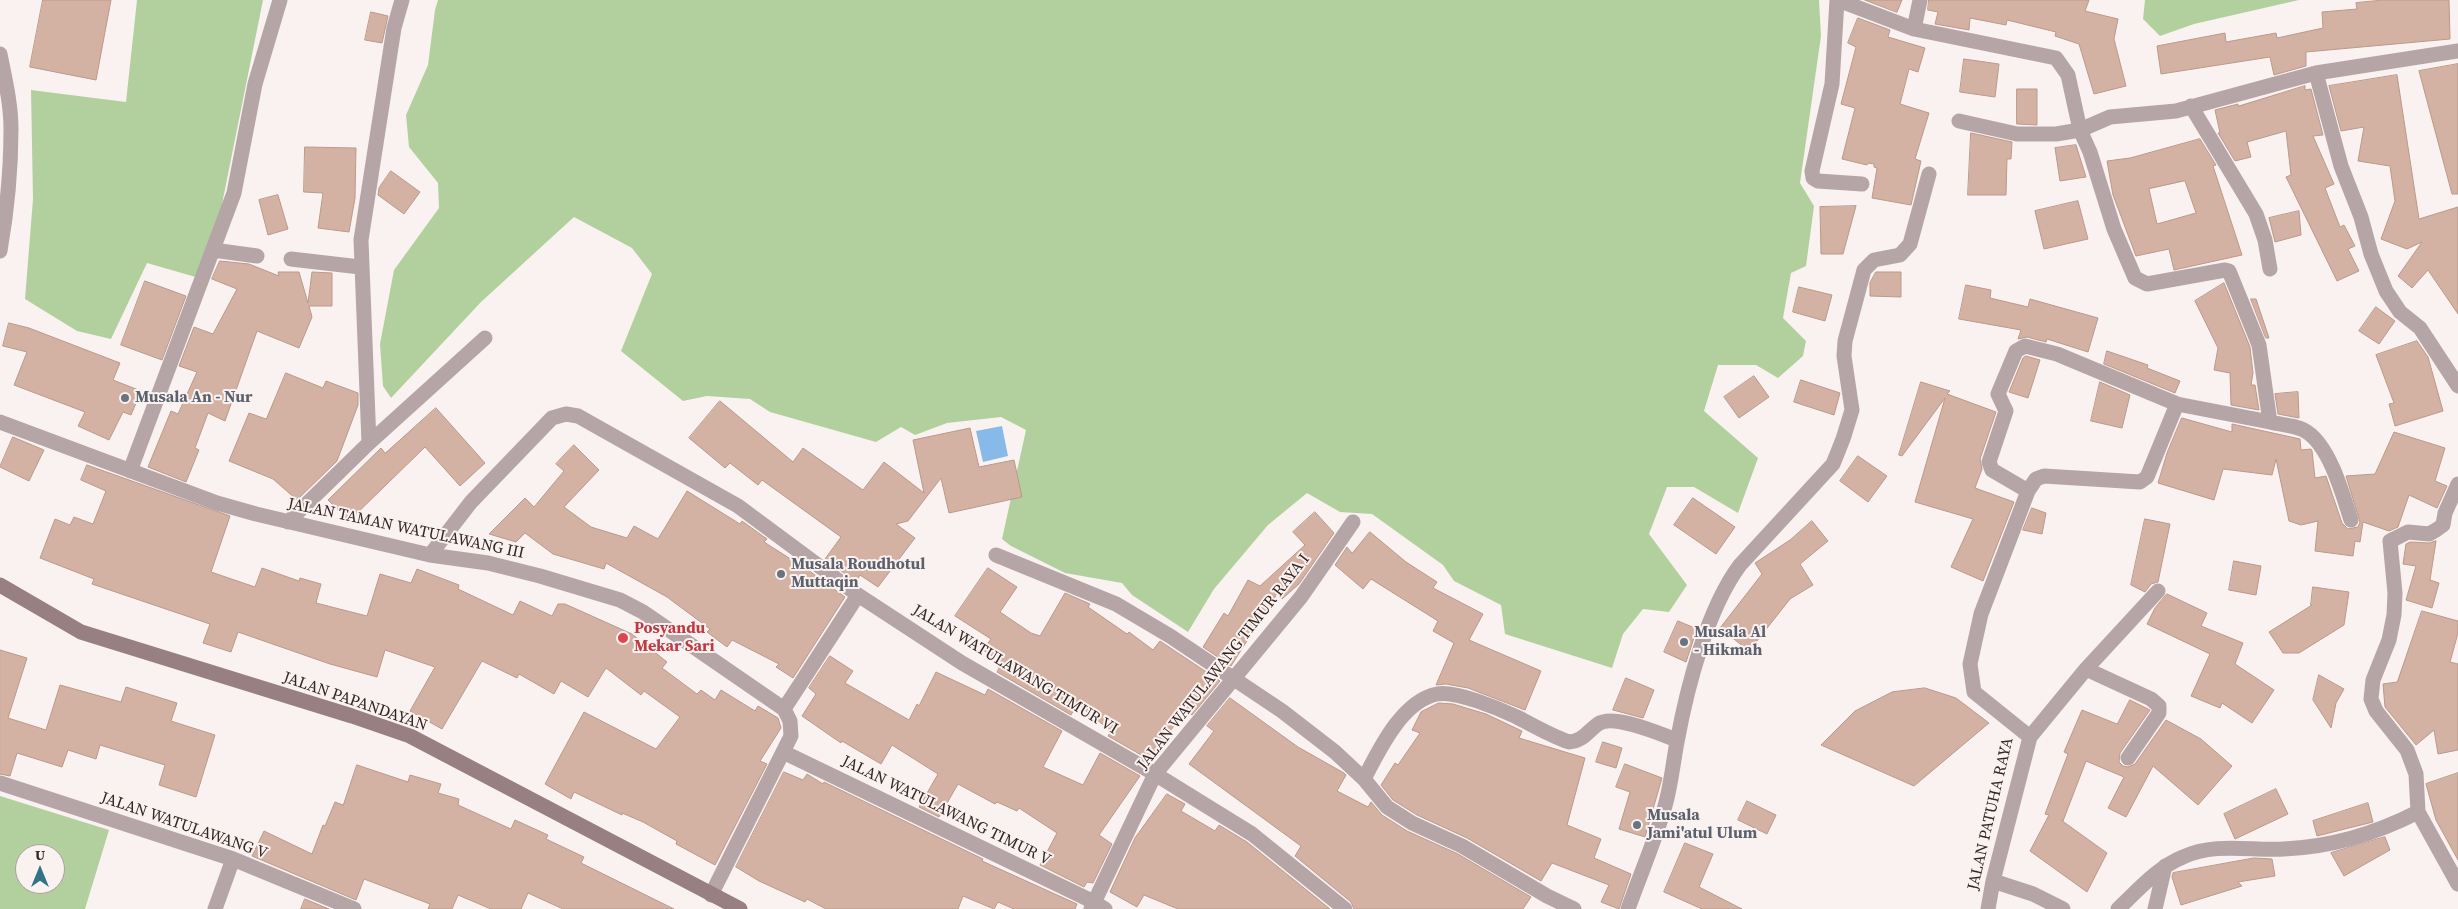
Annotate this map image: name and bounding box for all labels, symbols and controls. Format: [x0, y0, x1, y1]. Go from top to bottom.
place label: Musala An - Nur [135, 388, 252, 408]
marker: Musala An - Nur [119, 392, 131, 404]
street label: JALAN TAMAN WATULAWANG III [286, 495, 526, 563]
street label: JALAN WATULAWANG TIMUR RAYA I [1134, 550, 1314, 774]
place label: Musala Roudhotul Muttaqin [791, 555, 925, 593]
marker: Musala Roudhotul Muttaqin [775, 568, 787, 580]
street label: JALAN WATULAWANG TIMUR VI [909, 601, 1121, 739]
place label: Posyandu Mekar Sari [634, 619, 714, 657]
place label: Musala Al - Hikmah [1694, 623, 1766, 661]
marker: Posyandu Mekar Sari [616, 631, 630, 645]
marker: Musala Al - Hikmah [1678, 636, 1690, 648]
street label: JALAN PAPANDAYAN [280, 668, 430, 736]
street label: JALAN PATUHA RAYA [1964, 736, 2018, 892]
street label: JALAN WATULAWANG TIMUR V [838, 752, 1054, 870]
street label: JALAN WATULAWANG V [98, 788, 270, 864]
place label: Musala Jami'atul Ulum [1647, 806, 1757, 844]
marker: Musala Jami'atul Ulum [1631, 819, 1643, 831]
north arrow [15, 844, 65, 894]
text: U [35, 845, 45, 865]

